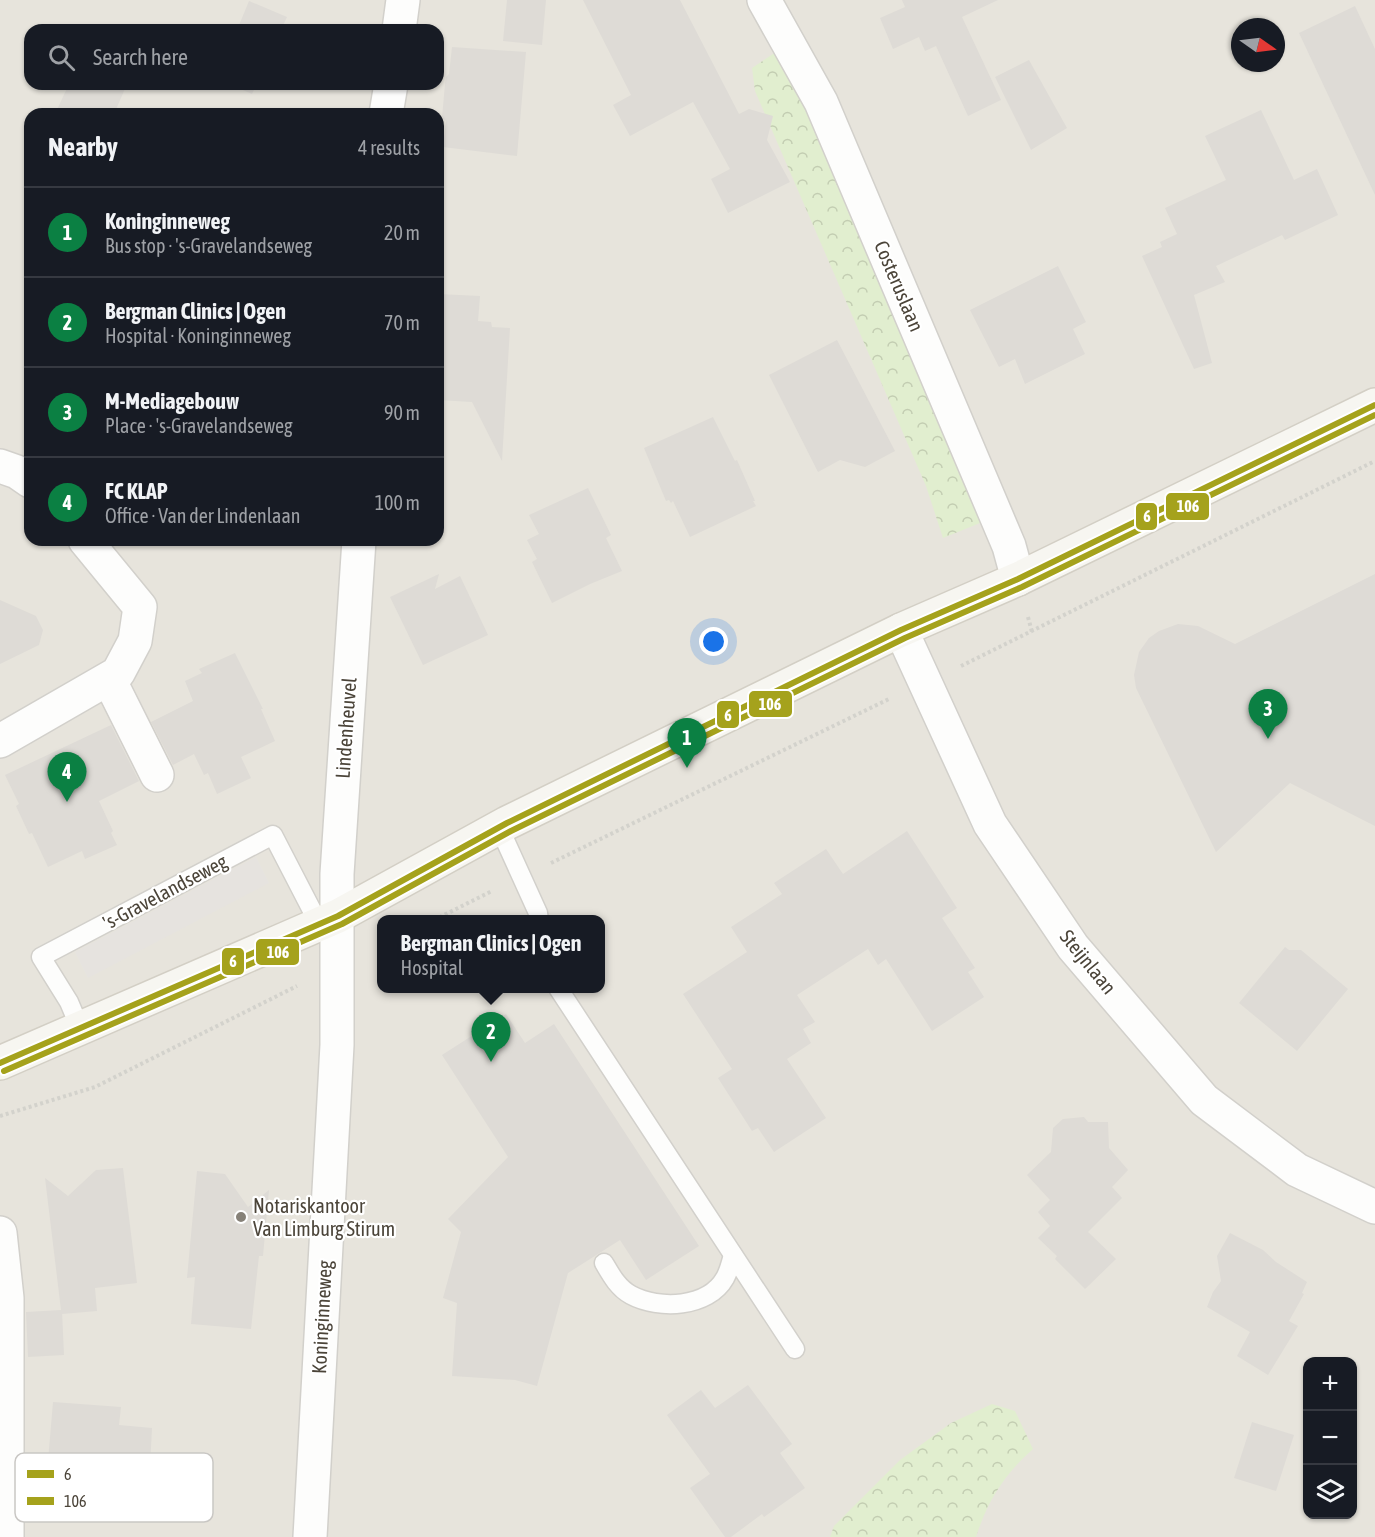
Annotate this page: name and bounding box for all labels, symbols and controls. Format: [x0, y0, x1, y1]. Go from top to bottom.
north arrow [1231, 18, 1285, 72]
search box [24, 24, 444, 90]
icon: search [45, 41, 78, 74]
text: Search here [93, 44, 188, 70]
text: Nearby [48, 132, 118, 162]
text: 4 results [358, 136, 420, 159]
text: Koninginneweg [105, 208, 230, 234]
text: 1 [63, 221, 72, 244]
text: 20 m [384, 221, 420, 244]
text: Bus stop · 's-Gravelandseweg [105, 234, 312, 257]
street label: Costeruslaan [870, 237, 929, 335]
text: Bergman Clinics | Ogen [105, 298, 286, 324]
text: 2 [63, 311, 72, 334]
text: 70 m [384, 311, 420, 334]
text: Hospital · Koninginneweg [105, 324, 291, 347]
text: M-Mediagebouw [105, 388, 239, 414]
text: 3 [63, 401, 72, 424]
text: 90 m [384, 401, 420, 424]
text: Place · 's-Gravelandseweg [105, 414, 293, 437]
text: FC KLAP [105, 478, 168, 504]
text: 4 [63, 491, 72, 514]
text: 100 m [375, 491, 420, 514]
line badge: 106 [1165, 492, 1210, 521]
text: 106 [1177, 497, 1200, 515]
line badge: 6 [1135, 502, 1158, 531]
text: Office · Van der Lindenlaan [105, 504, 300, 527]
text: 6 [1143, 507, 1151, 525]
your location [699, 627, 728, 656]
street label: Lindenheuvel [331, 676, 361, 779]
line badge: 106 [748, 690, 793, 718]
pin: 3 [1248, 690, 1288, 739]
text: 106 [759, 695, 782, 713]
line badge: 6 [716, 700, 740, 729]
text: 6 [724, 706, 732, 724]
pin: 1 [668, 718, 706, 768]
pin: 4 [48, 752, 86, 802]
street label: 's-Gravelandseweg [99, 849, 231, 934]
popup [377, 915, 605, 993]
street label: Steijnlaan [1056, 925, 1121, 998]
text: Bergman Clinics | Ogen [401, 930, 581, 956]
line badge: 106 [255, 938, 300, 966]
text: 106 [267, 943, 290, 961]
line badge: 6 [221, 947, 245, 976]
text: 6 [229, 952, 237, 970]
text: Hospital [401, 956, 463, 979]
pin: 2 [472, 1012, 510, 1062]
place label: Notariskantoor Van Limburg Stirum [253, 1194, 395, 1240]
marker: Notariskantoor Van Limburg Stirum [234, 1210, 248, 1224]
street label: Koninginneweg [307, 1259, 336, 1374]
map controls [1303, 1357, 1357, 1519]
button: + [1303, 1357, 1357, 1411]
button: − [1303, 1411, 1357, 1465]
legend [15, 1453, 213, 1522]
text: 6 [64, 1465, 72, 1483]
button: layers [1303, 1465, 1357, 1519]
text: 106 [64, 1492, 87, 1510]

